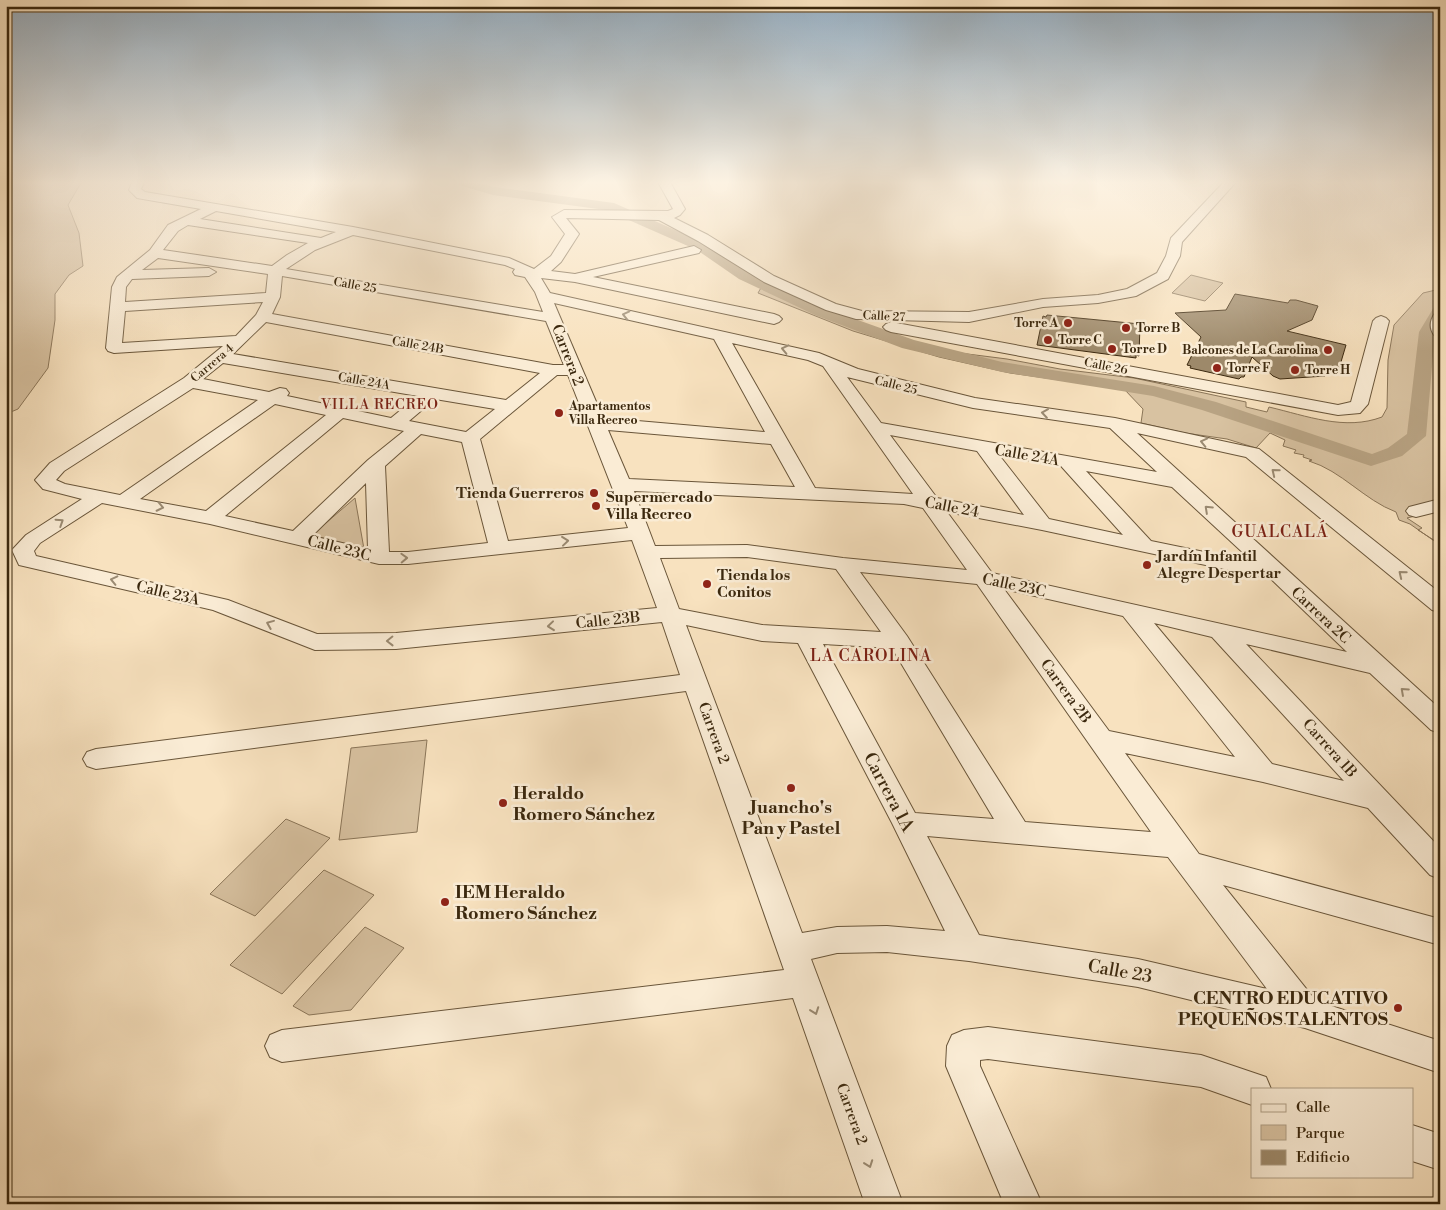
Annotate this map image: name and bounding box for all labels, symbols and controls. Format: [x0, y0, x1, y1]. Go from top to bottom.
street label: Calle 25 [332, 274, 378, 297]
street label: Calle 27 [862, 308, 906, 325]
one-way arrow [622, 310, 630, 320]
place label: Torre A [1014, 316, 1058, 331]
marker: Torre A [1062, 317, 1074, 329]
place label: Torre B [1136, 321, 1180, 336]
street label: Carrera 2 [547, 322, 588, 389]
marker: Torre B [1120, 322, 1132, 334]
place label: Torre C [1058, 333, 1102, 348]
street label: Calle 24B [391, 334, 445, 357]
marker: Torre C [1042, 334, 1054, 346]
street label: Carrera 4 [188, 341, 237, 386]
place label: Torre D [1122, 342, 1167, 357]
marker: Torre D [1106, 343, 1118, 355]
place label: Balcones de La Carolina [1182, 343, 1318, 358]
marker: Balcones de La Carolina [1322, 344, 1334, 356]
one-way arrow [780, 345, 789, 355]
street label: Calle 26 [1083, 355, 1129, 378]
place label: Torre F [1227, 361, 1271, 376]
marker: Torre F [1211, 362, 1223, 374]
place label: Torre H [1305, 363, 1350, 378]
marker: Torre H [1289, 364, 1301, 376]
street label: Calle 24A [337, 370, 392, 394]
street label: Calle 25 [873, 373, 919, 398]
district label: VILLA RECREO [320, 396, 439, 414]
place label: Apartamentos Villa Recreo [568, 399, 650, 428]
marker: Apartamentos Villa Recreo [553, 407, 565, 419]
one-way arrow [1040, 408, 1048, 419]
one-way arrow [1200, 437, 1209, 448]
street label: Calle 24A [993, 440, 1061, 471]
one-way arrow [1272, 468, 1281, 477]
place label: Tienda Guerreros [456, 484, 584, 503]
marker: Tienda Guerreros [588, 487, 600, 499]
place label: Supermercado Villa Recreo [605, 488, 713, 524]
street label: Calle 24 [923, 493, 981, 522]
marker: Supermercado Villa Recreo [590, 500, 602, 512]
one-way arrow [155, 502, 164, 512]
one-way arrow [1205, 506, 1214, 515]
one-way arrow [55, 518, 64, 528]
district label: GUALCALÁ [1232, 520, 1328, 542]
street label: Calle 23C [305, 531, 373, 566]
one-way arrow [562, 536, 570, 547]
place label: Jardín Infantil Alegre Despertar [1155, 547, 1282, 583]
one-way arrow [400, 552, 408, 563]
marker: Jardín Infantil Alegre Despertar [1141, 559, 1153, 571]
place label: Tienda los Conitos [717, 566, 790, 602]
street label: Calle 23C [980, 569, 1047, 601]
one-way arrow [1398, 571, 1407, 580]
one-way arrow [109, 575, 118, 586]
street label: Calle 23A [134, 577, 202, 610]
marker: Tienda los Conitos [701, 578, 713, 590]
street label: Carrera 2C [1287, 583, 1354, 648]
street label: Calle 23B [575, 608, 641, 633]
one-way arrow [266, 620, 274, 630]
one-way arrow [547, 620, 555, 631]
one-way arrow [385, 636, 393, 646]
district label: LA CAROLINA [810, 646, 932, 666]
street label: Carrera 2B [1036, 655, 1095, 727]
one-way arrow [1400, 688, 1409, 697]
street label: Carrera 2 [694, 700, 733, 767]
street label: Carrera 1B [1298, 715, 1361, 782]
street label: Carrera 1A [858, 748, 919, 837]
place label: Heraldo Romero Sánchez [513, 782, 655, 826]
marker: Juancho's Pan y Pastel [785, 782, 797, 794]
place label: Juancho's Pan y Pastel [742, 796, 840, 840]
marker: Heraldo Romero Sánchez [497, 797, 509, 809]
place label: IEM Heraldo Romero Sánchez [455, 881, 597, 925]
marker: IEM Heraldo Romero Sánchez [439, 896, 451, 908]
street label: Calle 23 [1086, 955, 1154, 988]
place label: CENTRO EDUCATIVO PEQUEÑOS TALENTOS [1178, 987, 1388, 1031]
marker: CENTRO EDUCATIVO PEQUEÑOS TALENTOS [1392, 1002, 1404, 1014]
one-way arrow [809, 1006, 819, 1015]
street label: Carrera 2 [832, 1081, 871, 1148]
legend [1251, 1088, 1414, 1178]
text: Calle [1296, 1098, 1330, 1117]
text: Parque [1296, 1124, 1345, 1143]
text: Edificio [1296, 1148, 1350, 1167]
one-way arrow [864, 1159, 874, 1168]

